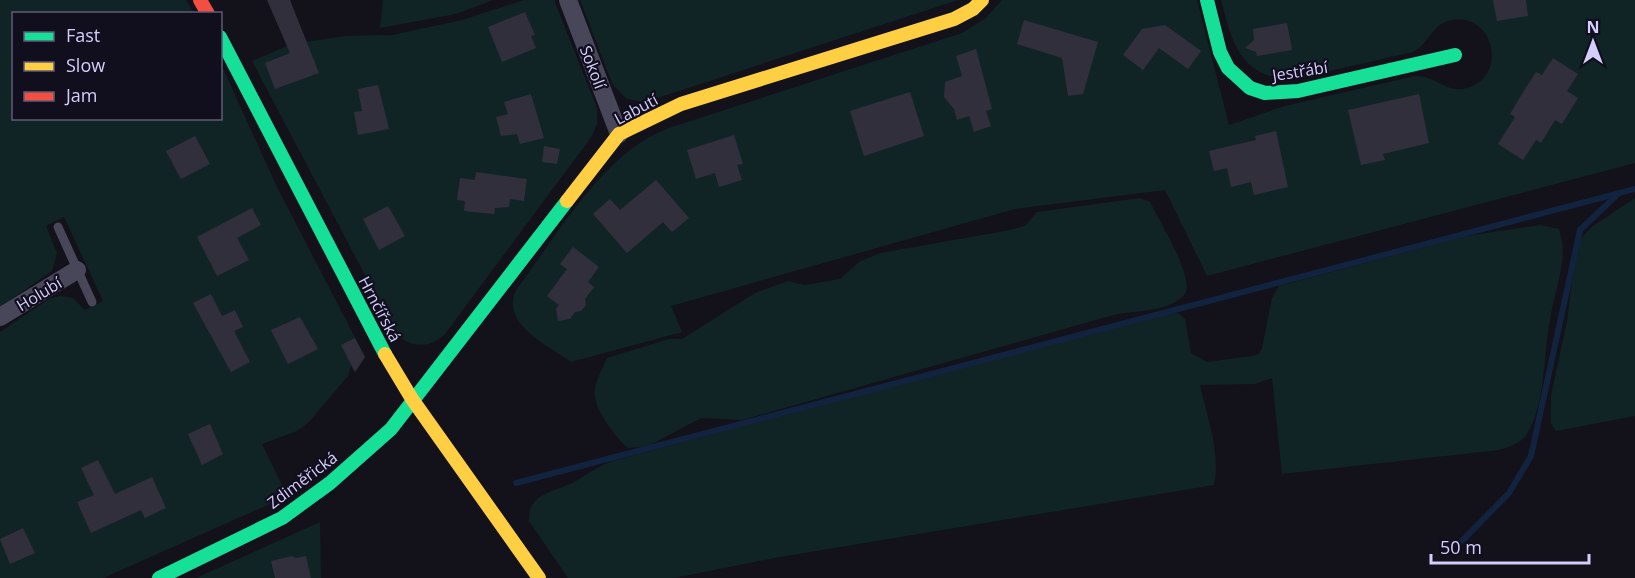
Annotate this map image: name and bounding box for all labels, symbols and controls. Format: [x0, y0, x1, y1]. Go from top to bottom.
legend [12, 12, 222, 120]
north arrow [1563, 12, 1623, 72]
text: N [1586, 16, 1600, 38]
text: Fast [66, 23, 100, 47]
street label: Sokolí [575, 42, 612, 93]
text: Slow [66, 53, 105, 77]
street label: Jestřábí [1269, 56, 1330, 87]
text: Jam [64, 83, 98, 107]
street label: Labutí [610, 88, 663, 130]
street label: Holubí [12, 271, 67, 316]
street label: Hrnčířská [354, 272, 406, 346]
street label: Zdiměřická [263, 446, 341, 514]
scale bar [1431, 527, 1588, 565]
text: 50 m [1440, 535, 1482, 559]

